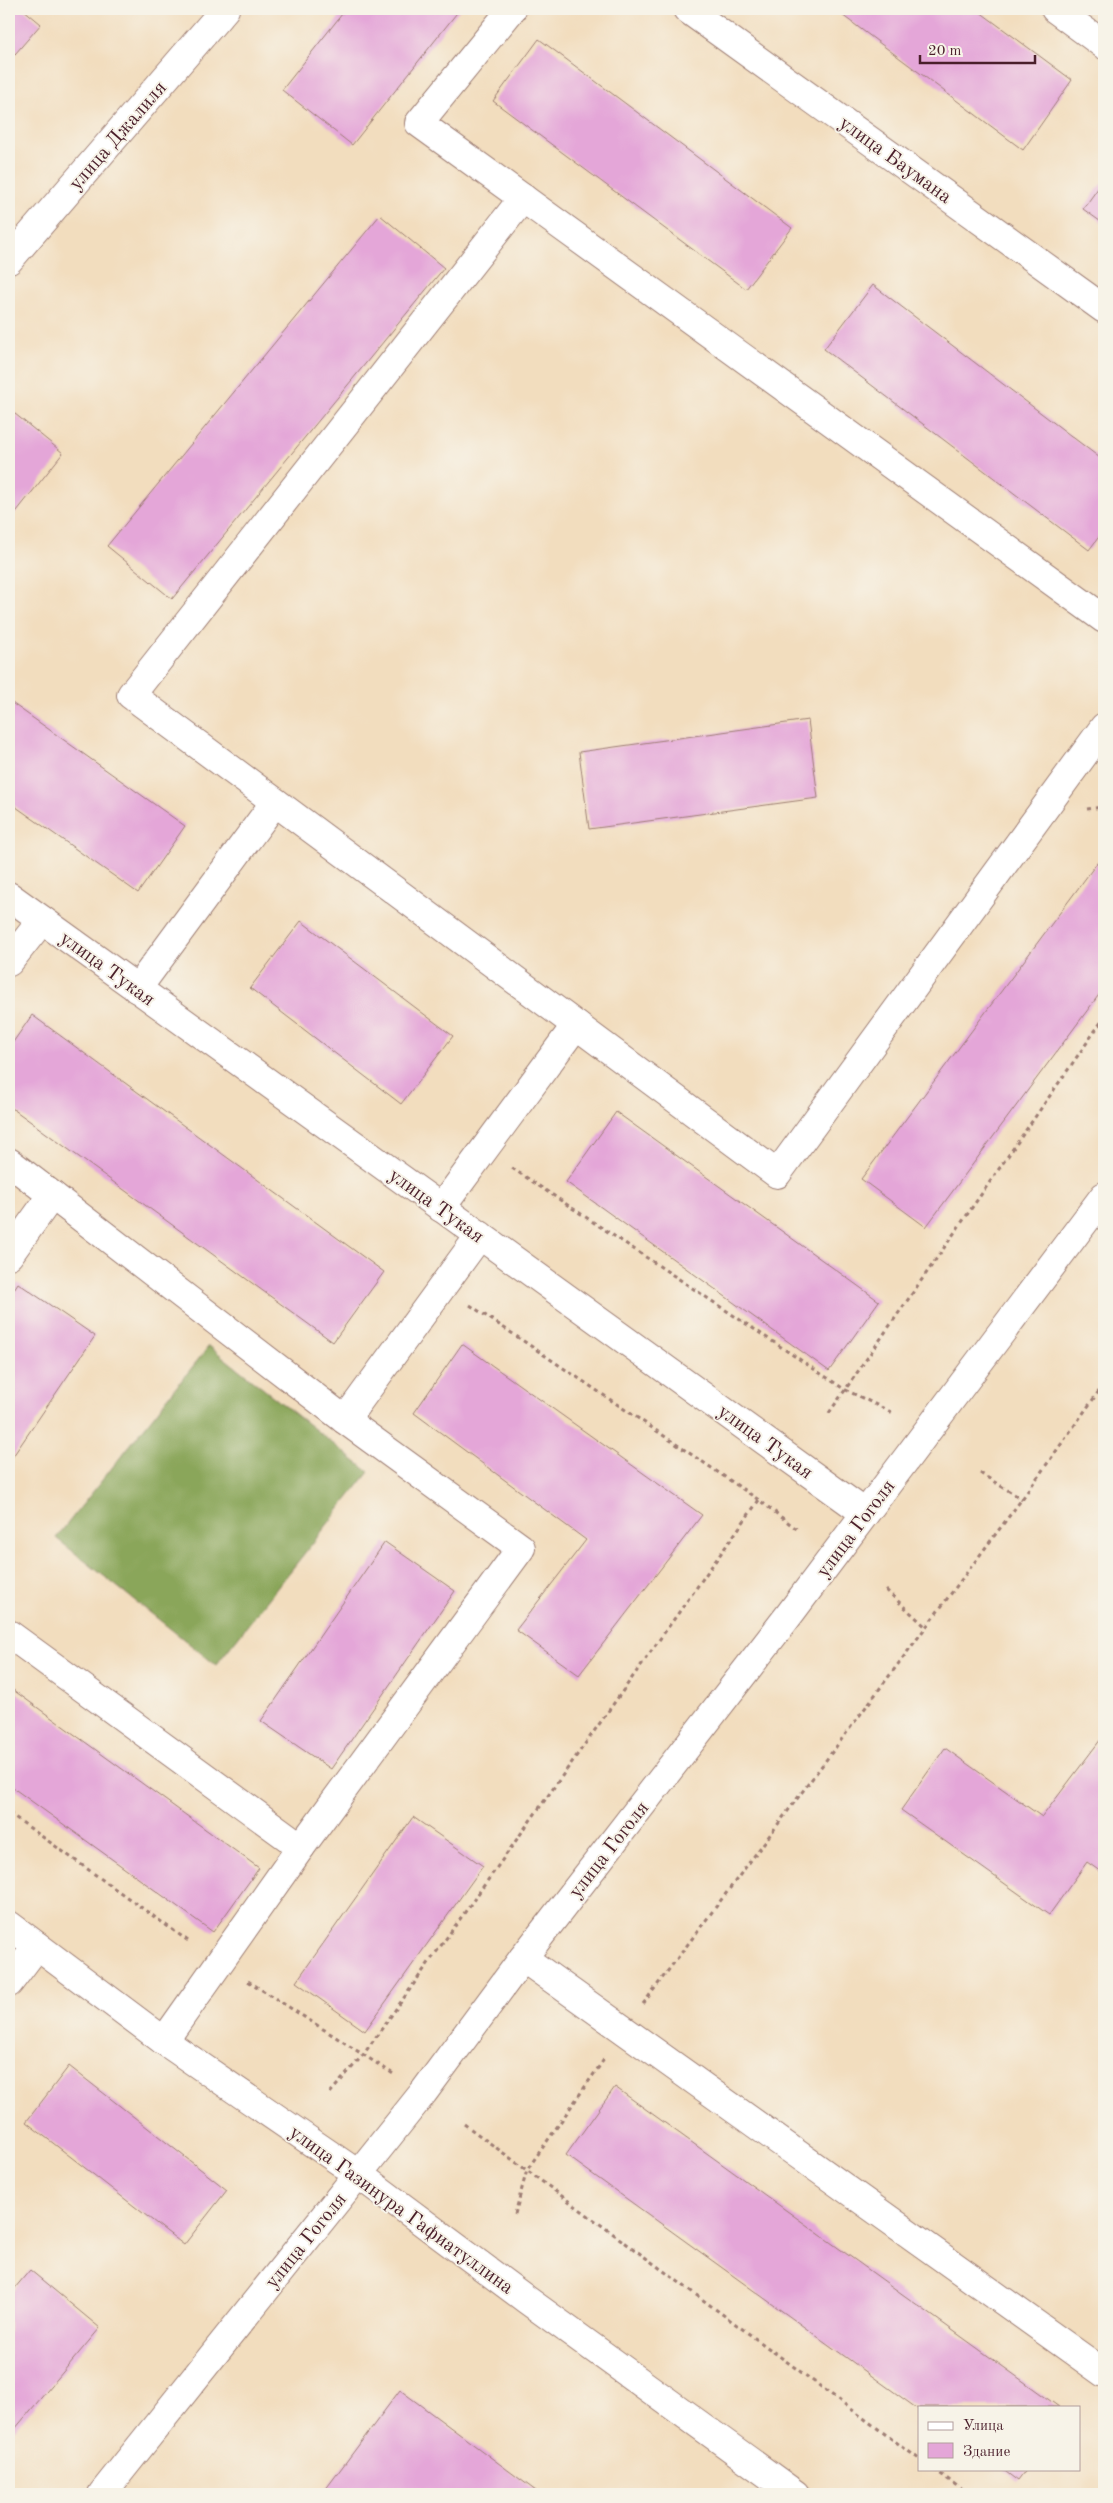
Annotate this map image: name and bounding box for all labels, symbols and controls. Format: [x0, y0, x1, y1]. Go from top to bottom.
scale bar [920, 32, 1036, 64]
text: 20 m [928, 44, 962, 59]
street label: улица Джалиля [66, 78, 171, 195]
street label: улица Баумана [835, 113, 955, 208]
street label: улица Тукая [56, 929, 158, 1011]
street label: улица Тукая [385, 1166, 487, 1248]
street label: улица Тукая [714, 1402, 816, 1484]
street label: улица Гоголя [814, 1477, 900, 1582]
street label: улица Гоголя [566, 1798, 653, 1902]
street label: улица Газинура Гафиатуллина [285, 2123, 517, 2299]
street label: улица Гоголя [262, 2190, 351, 2293]
legend [918, 2406, 1080, 2470]
text: Улица [963, 2419, 1004, 2434]
text: Здание [963, 2445, 1010, 2460]

